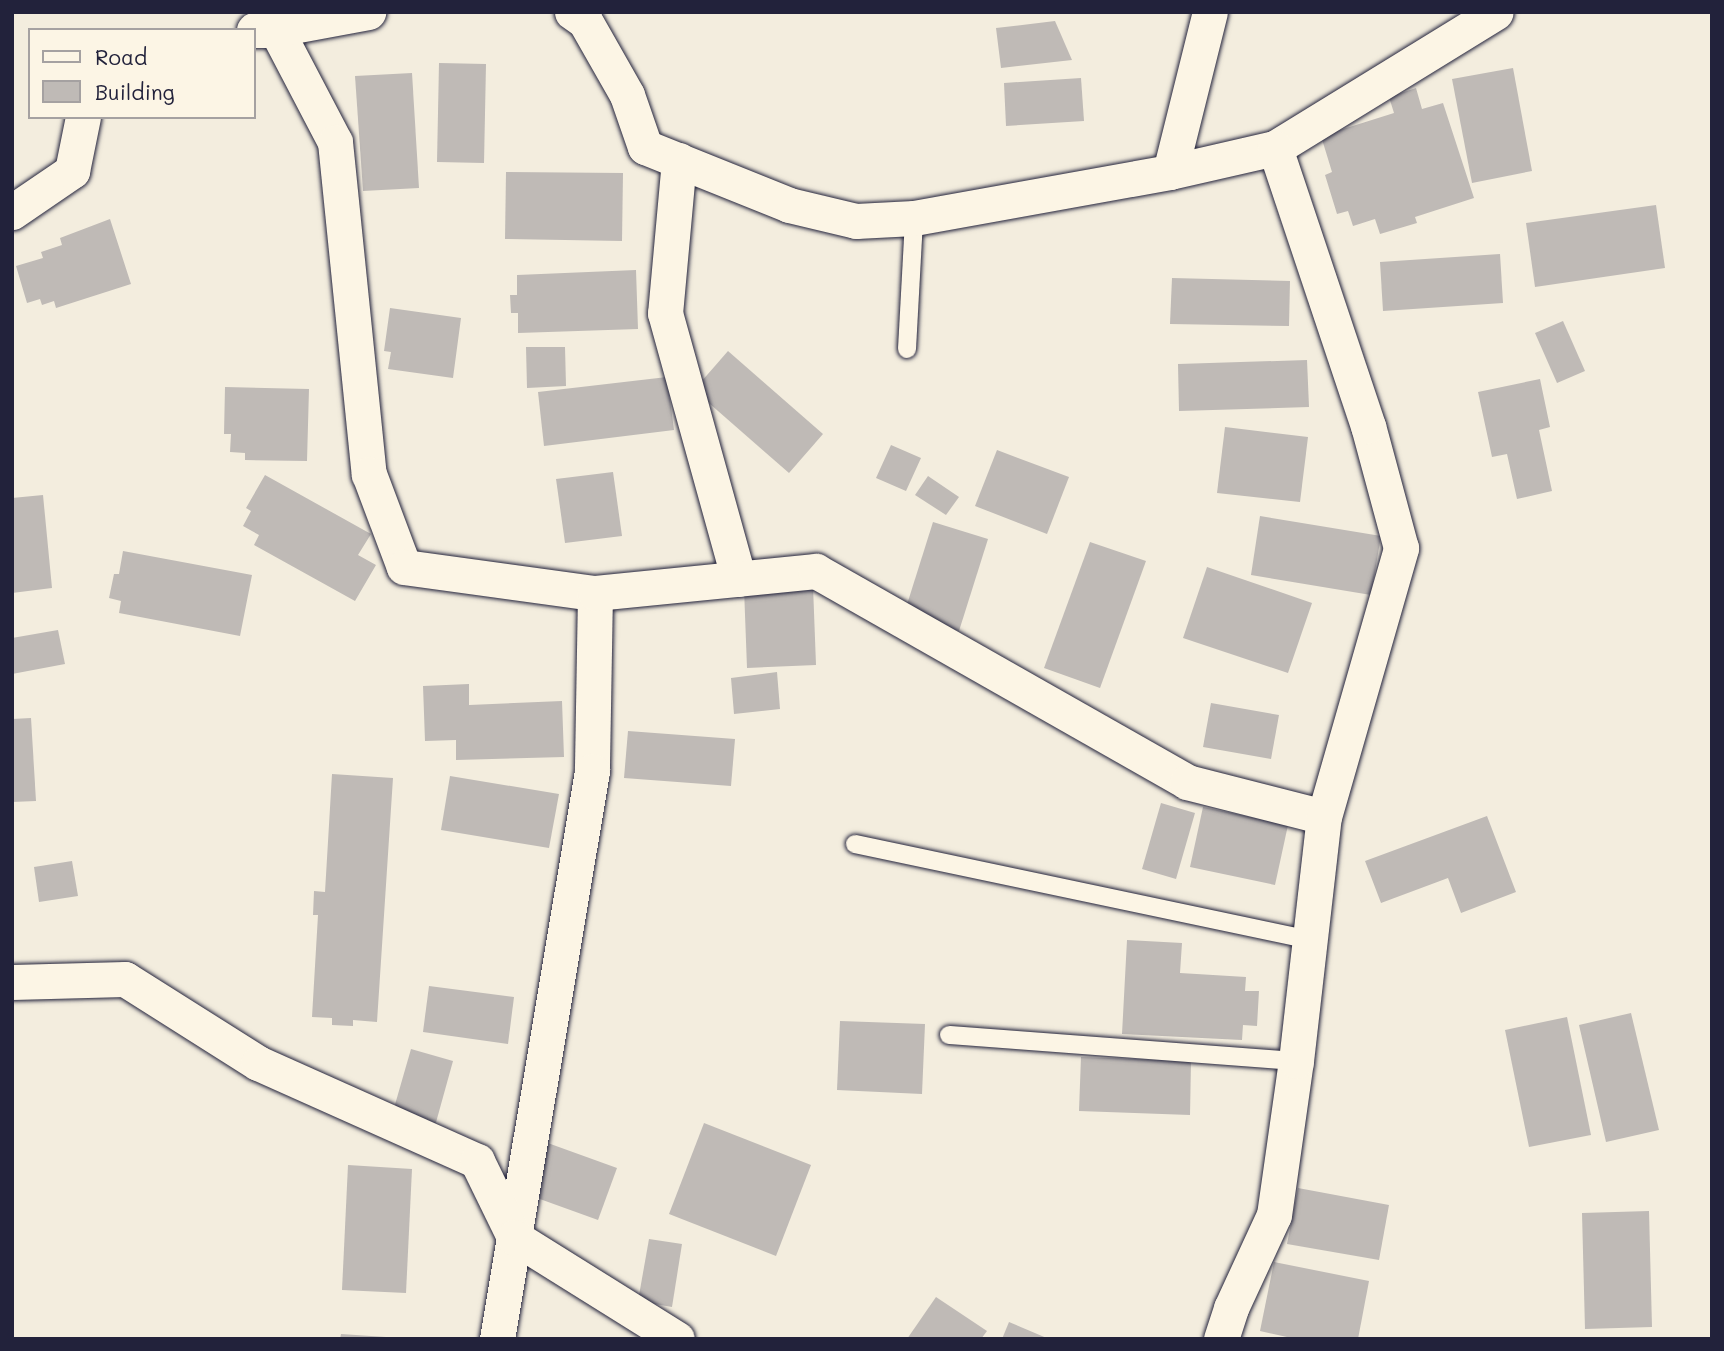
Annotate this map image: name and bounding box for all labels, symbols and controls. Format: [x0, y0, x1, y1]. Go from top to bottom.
legend [28, 28, 256, 119]
text: Road [95, 43, 147, 70]
text: Building [95, 78, 175, 105]

